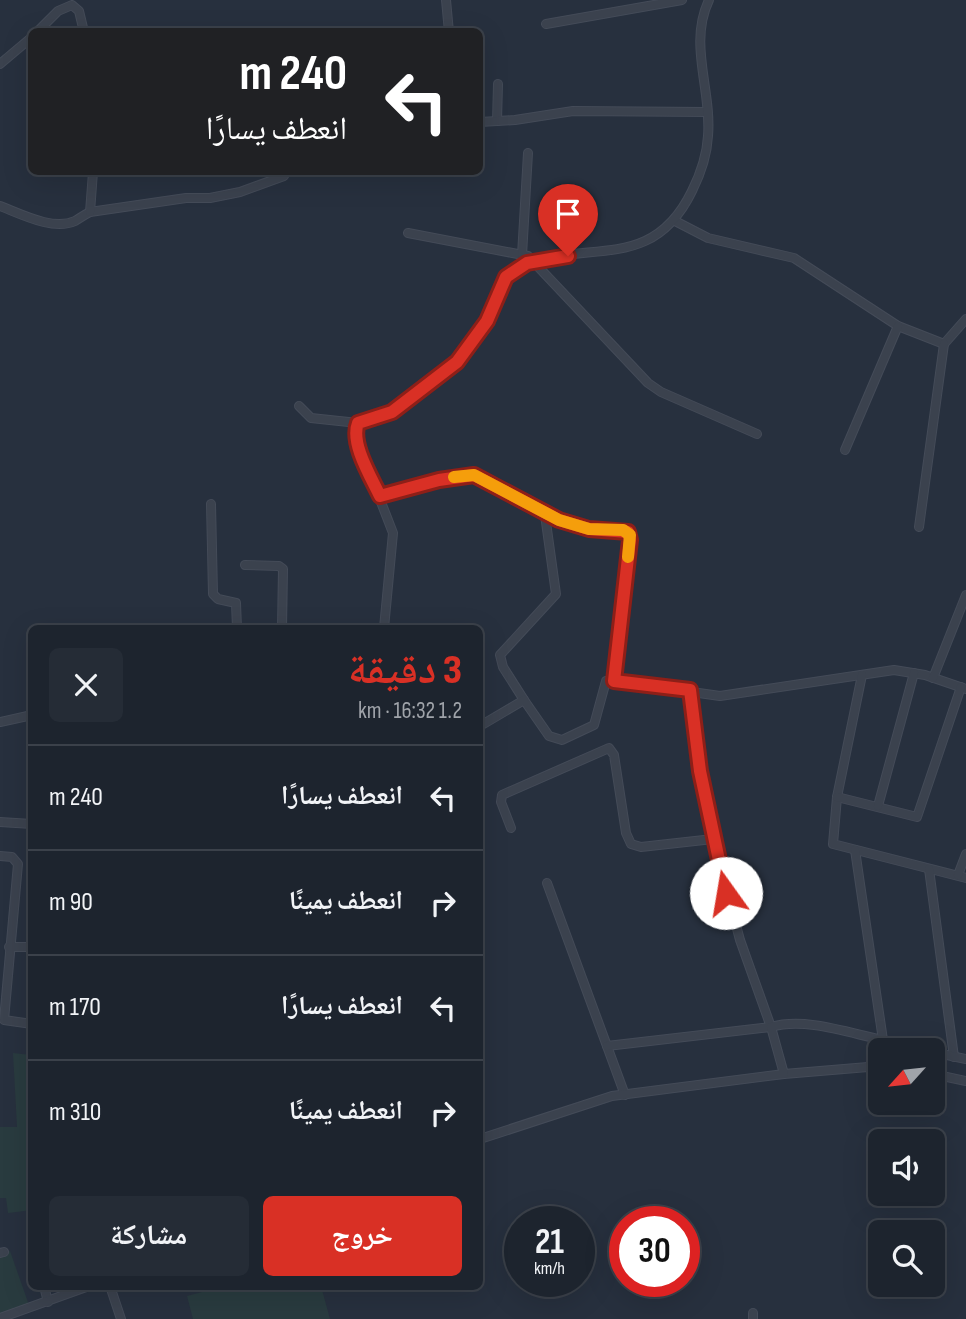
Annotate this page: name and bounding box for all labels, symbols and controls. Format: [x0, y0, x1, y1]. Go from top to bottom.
text: 240 m [239, 45, 347, 104]
icon: left [371, 56, 462, 147]
text: انعطف يسارًا [206, 110, 347, 149]
pin [538, 184, 598, 256]
icon: arrive [549, 195, 587, 233]
text: 3 دقيقة [348, 645, 462, 696]
button: close [49, 648, 123, 722]
text: 1.2 km · 16:32 [358, 697, 462, 725]
icon: left [424, 779, 462, 817]
text: انعطف يسارًا [281, 781, 403, 812]
text: 240 m [49, 782, 103, 813]
position arrow [689, 856, 763, 930]
icon: right [424, 884, 462, 922]
text: انعطف يمينًا [289, 886, 403, 917]
text: 90 m [49, 887, 93, 918]
icon: left [424, 989, 462, 1027]
text: انعطف يسارًا [281, 991, 403, 1022]
text: 170 m [49, 992, 101, 1023]
north arrow [868, 1038, 945, 1115]
map controls [868, 1038, 945, 1297]
icon: right [424, 1094, 462, 1132]
text: انعطف يمينًا [289, 1096, 403, 1127]
text: 310 m [49, 1097, 101, 1128]
button: sound [868, 1129, 945, 1206]
button: مشاركة [49, 1196, 249, 1276]
button: خروج [263, 1196, 462, 1276]
speed limit sign: 30 [609, 1206, 700, 1297]
button: search [868, 1220, 945, 1297]
text: 21 [535, 1221, 564, 1264]
text: km/h [534, 1258, 565, 1279]

